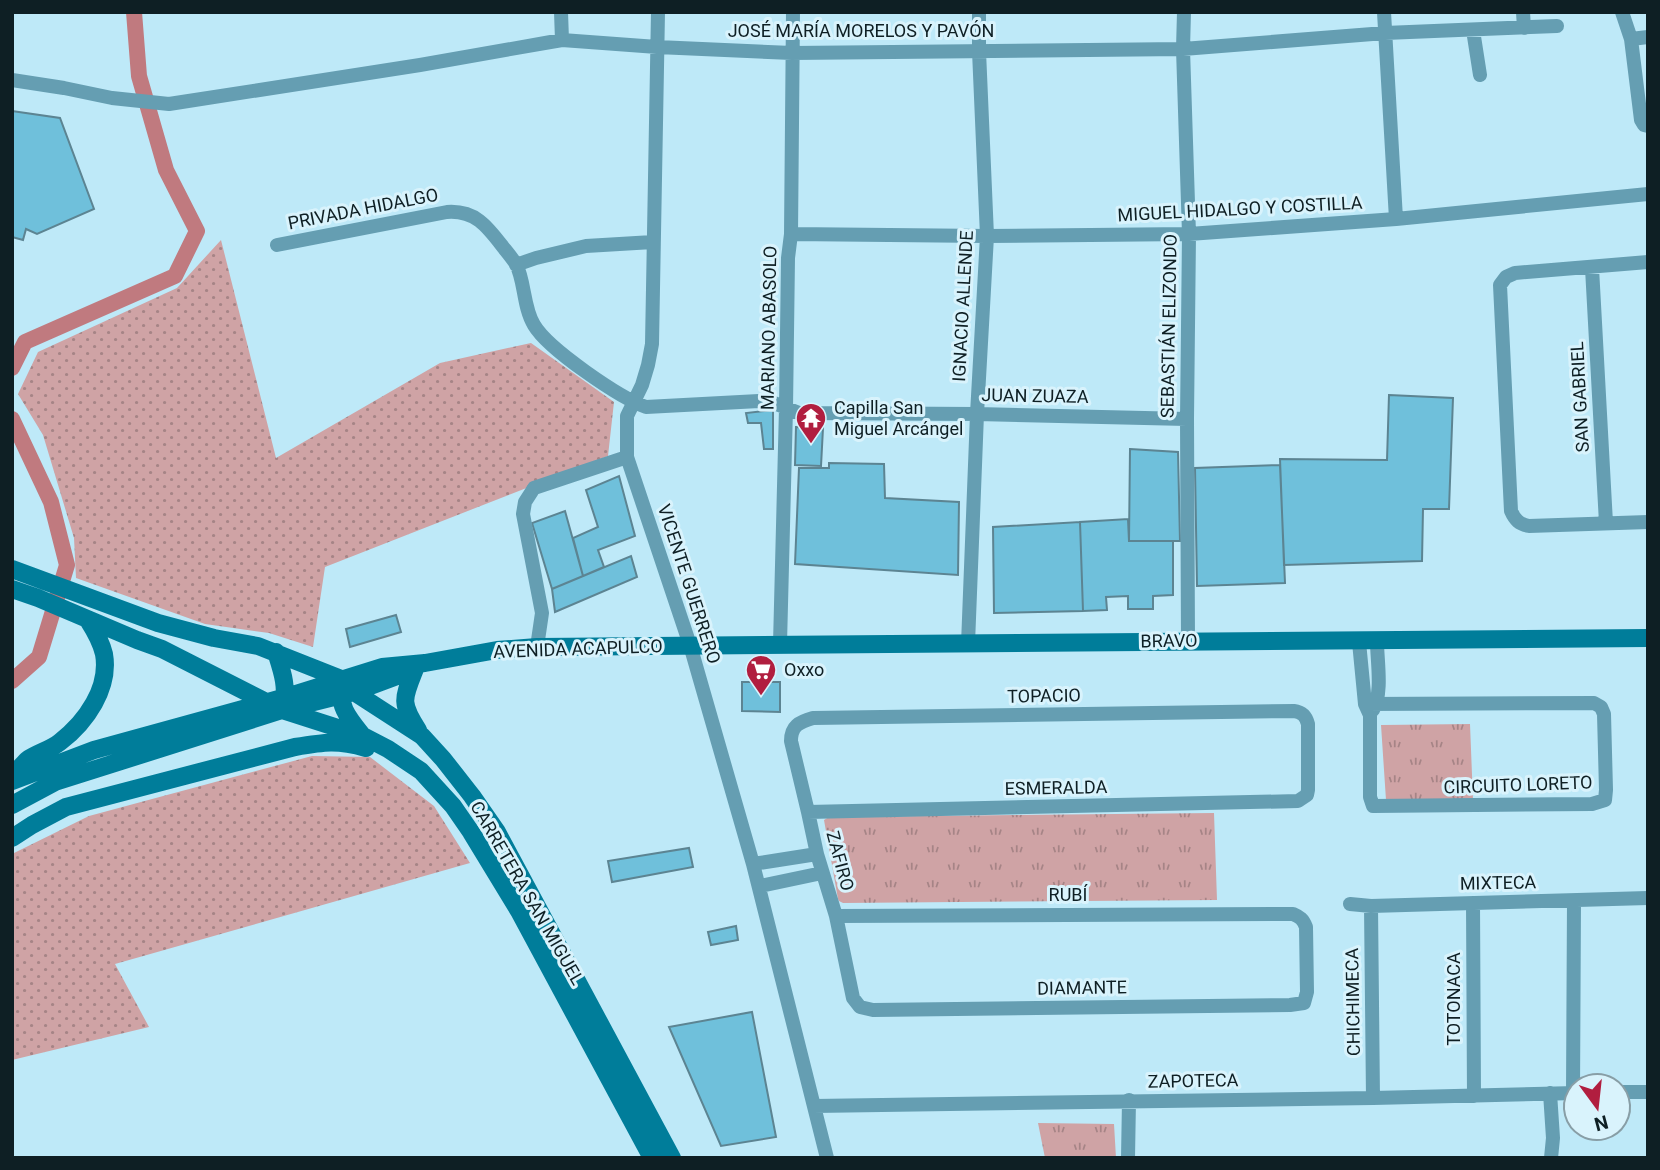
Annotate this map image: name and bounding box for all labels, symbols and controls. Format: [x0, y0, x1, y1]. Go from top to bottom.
street label: JOSÉ MARÍA MORELOS Y PAVÓN [728, 20, 994, 41]
street label: PRIVADA HIDALGO [286, 184, 440, 233]
street label: MIGUEL HIDALGO Y COSTILLA [1117, 192, 1363, 225]
street label: IGNACIO ALLENDE [948, 230, 977, 382]
street label: SEBASTIÁN ELIZONDO [1156, 234, 1181, 418]
street label: MARIANO ABASOLO [757, 246, 780, 410]
street label: SAN GABRIEL [1566, 341, 1593, 453]
street label: JUAN ZUAZA [981, 384, 1089, 407]
place label: Capilla San Miguel Arcángel [834, 397, 963, 439]
temple icon: Capilla San Miguel Arcángel [794, 401, 828, 445]
street label: VICENTE GUERRERO [654, 501, 725, 666]
street label: BRAVO [1140, 630, 1198, 651]
street label: AVENIDA ACAPULCO [493, 635, 663, 662]
supermarket icon: Oxxo [744, 653, 778, 697]
place label: Oxxo [784, 659, 824, 680]
street label: TOPACIO [1007, 684, 1081, 707]
street label: CIRCUITO LORETO [1443, 771, 1593, 798]
street label: ESMERALDA [1004, 776, 1108, 799]
street label: CARRETERA SAN MIGUEL [466, 797, 589, 989]
street label: ZAFIRO [822, 829, 859, 893]
street label: MIXTECA [1460, 871, 1537, 894]
street label: RUBÍ [1049, 884, 1089, 905]
street label: CHICHIMECA [1341, 947, 1364, 1056]
street label: TOTONACA [1443, 952, 1464, 1046]
street label: DIAMANTE [1037, 976, 1127, 999]
street label: ZAPOTECA [1148, 1069, 1239, 1092]
north arrow [1562, 1072, 1632, 1142]
text: N [1592, 1110, 1611, 1136]

